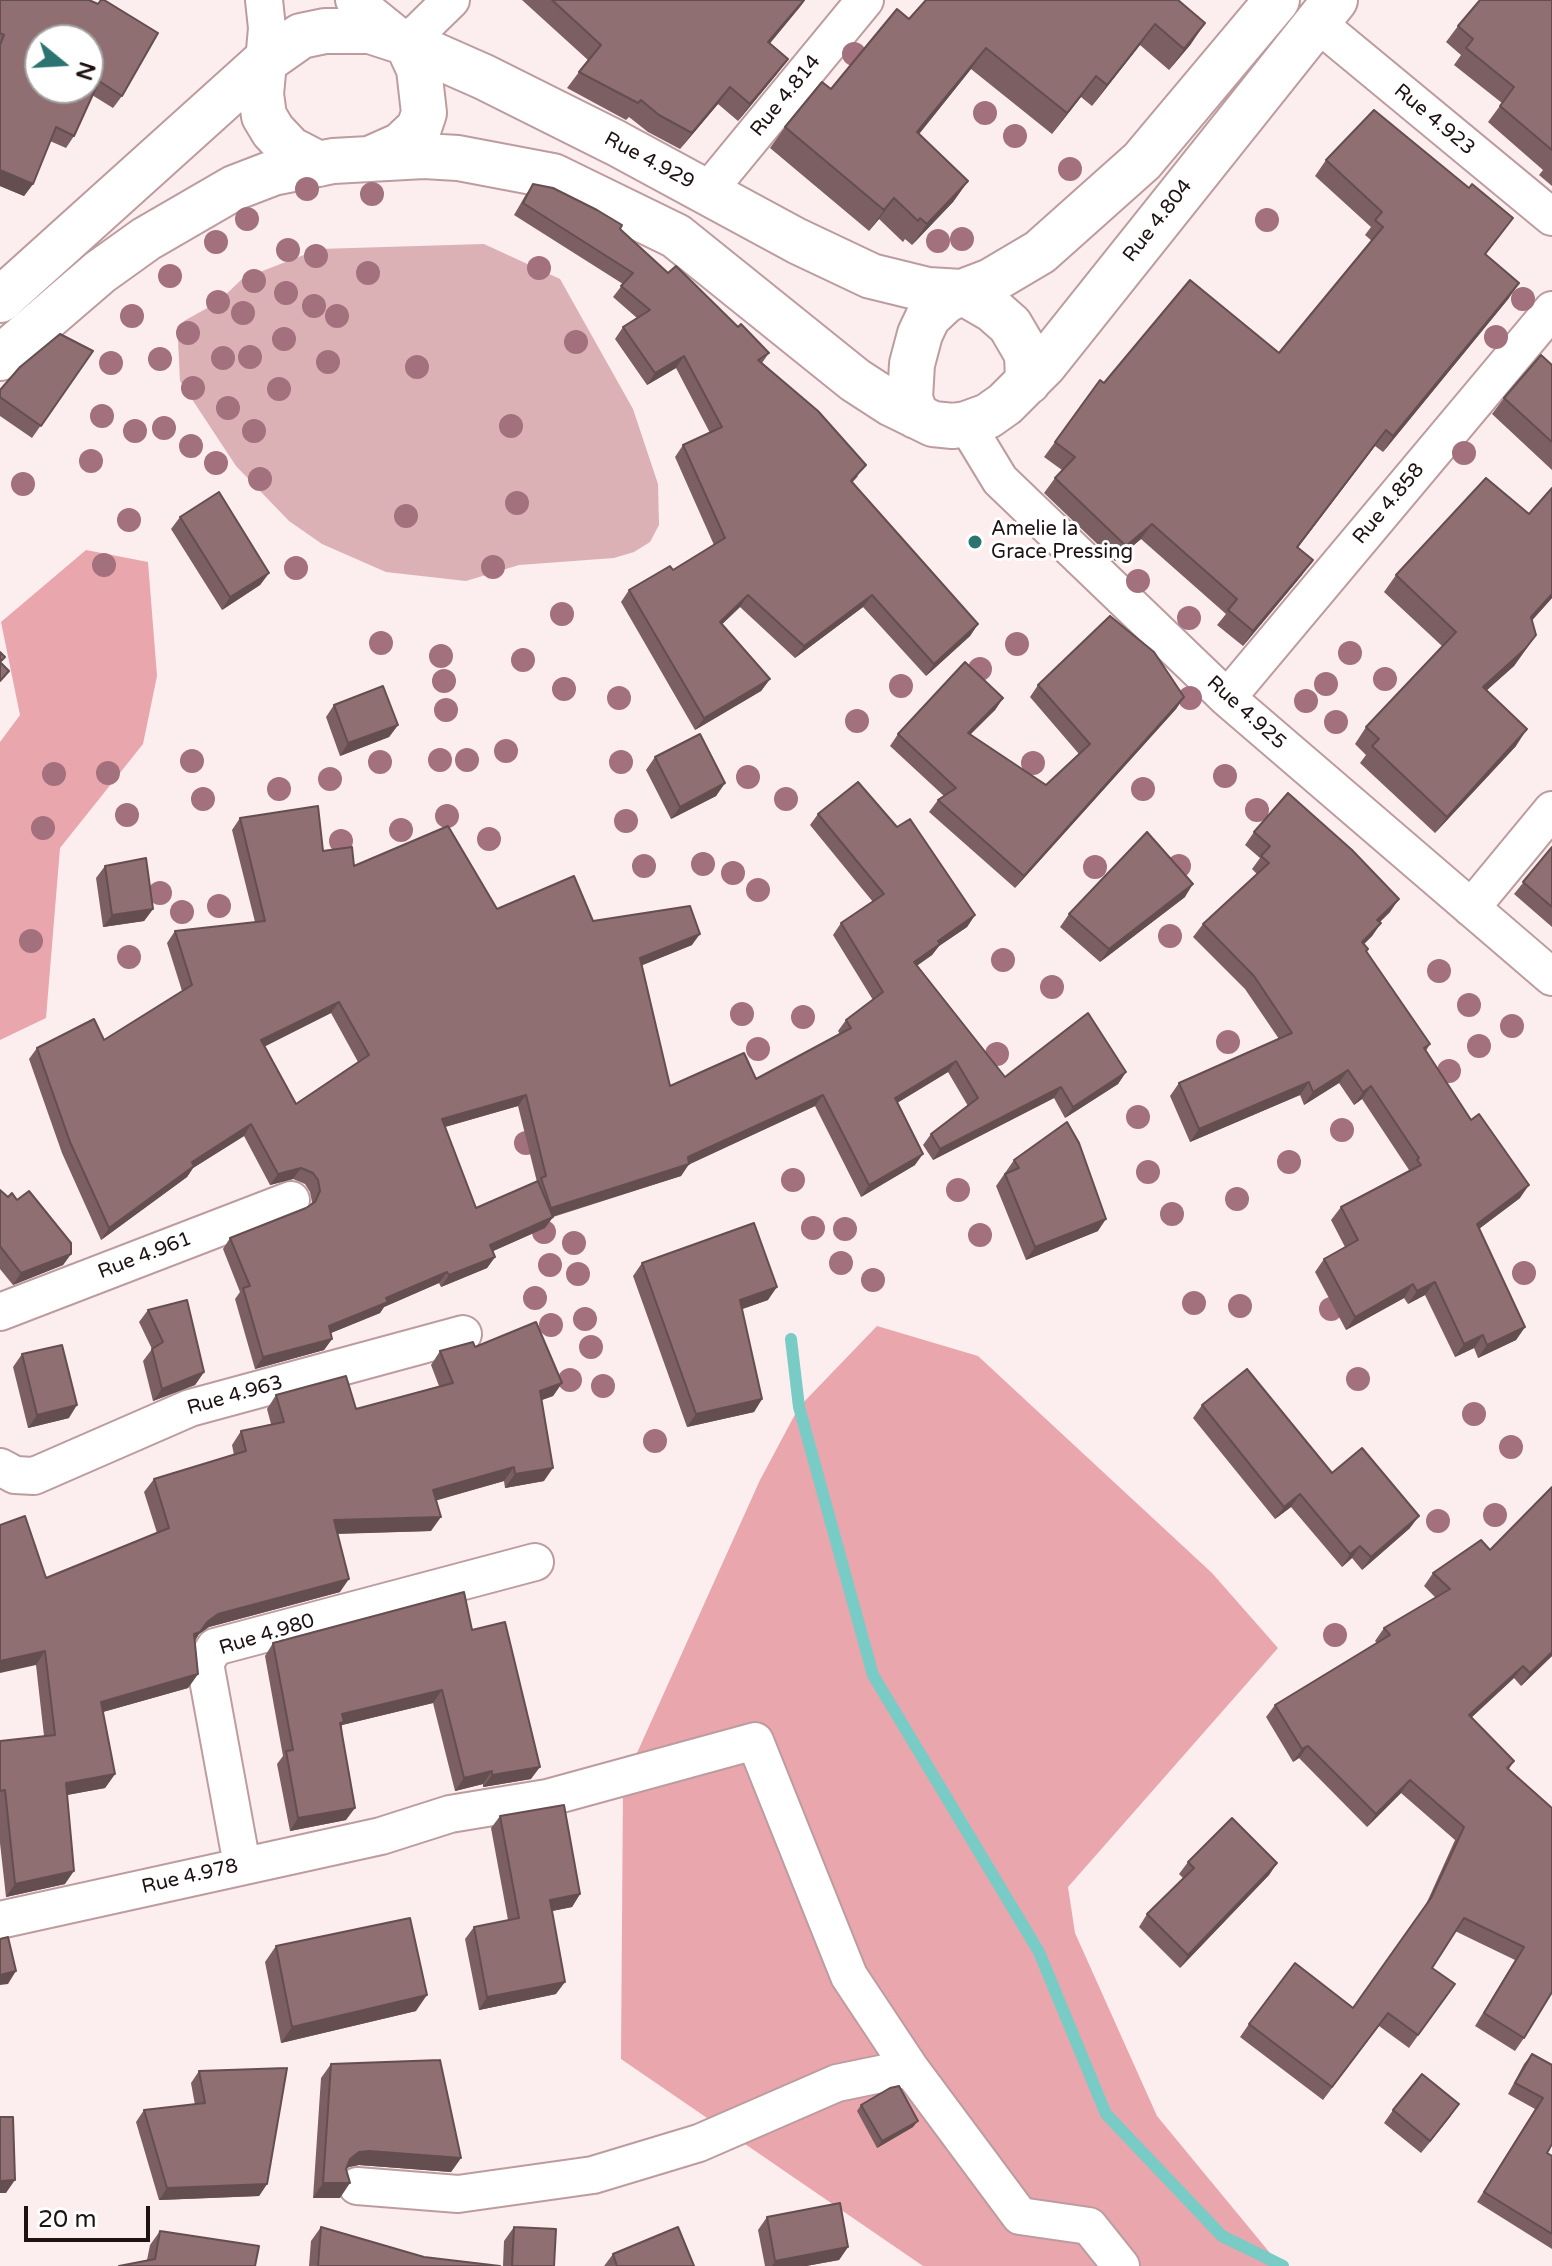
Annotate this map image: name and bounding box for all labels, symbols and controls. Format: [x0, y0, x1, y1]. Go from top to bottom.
north arrow [24, 24, 104, 104]
street label: Rue 4.814 [746, 50, 826, 142]
text: N [70, 58, 100, 83]
street label: Rue 4.923 [1389, 79, 1479, 161]
street label: Rue 4.929 [600, 127, 698, 195]
street label: Rue 4.804 [1118, 175, 1198, 267]
street label: Rue 4.858 [1348, 459, 1430, 549]
place label: Amelie la Grace Pressing [991, 518, 1133, 565]
marker: Amelie la Grace Pressing [966, 533, 984, 551]
street label: Rue 4.925 [1201, 671, 1291, 755]
street label: Rue 4.961 [95, 1227, 195, 1285]
street label: Rue 4.963 [184, 1371, 286, 1421]
street label: Rue 4.980 [216, 1609, 318, 1661]
street label: Rue 4.978 [139, 1854, 241, 1900]
scale bar [28, 2190, 154, 2240]
text: 20 m [38, 2205, 96, 2234]

